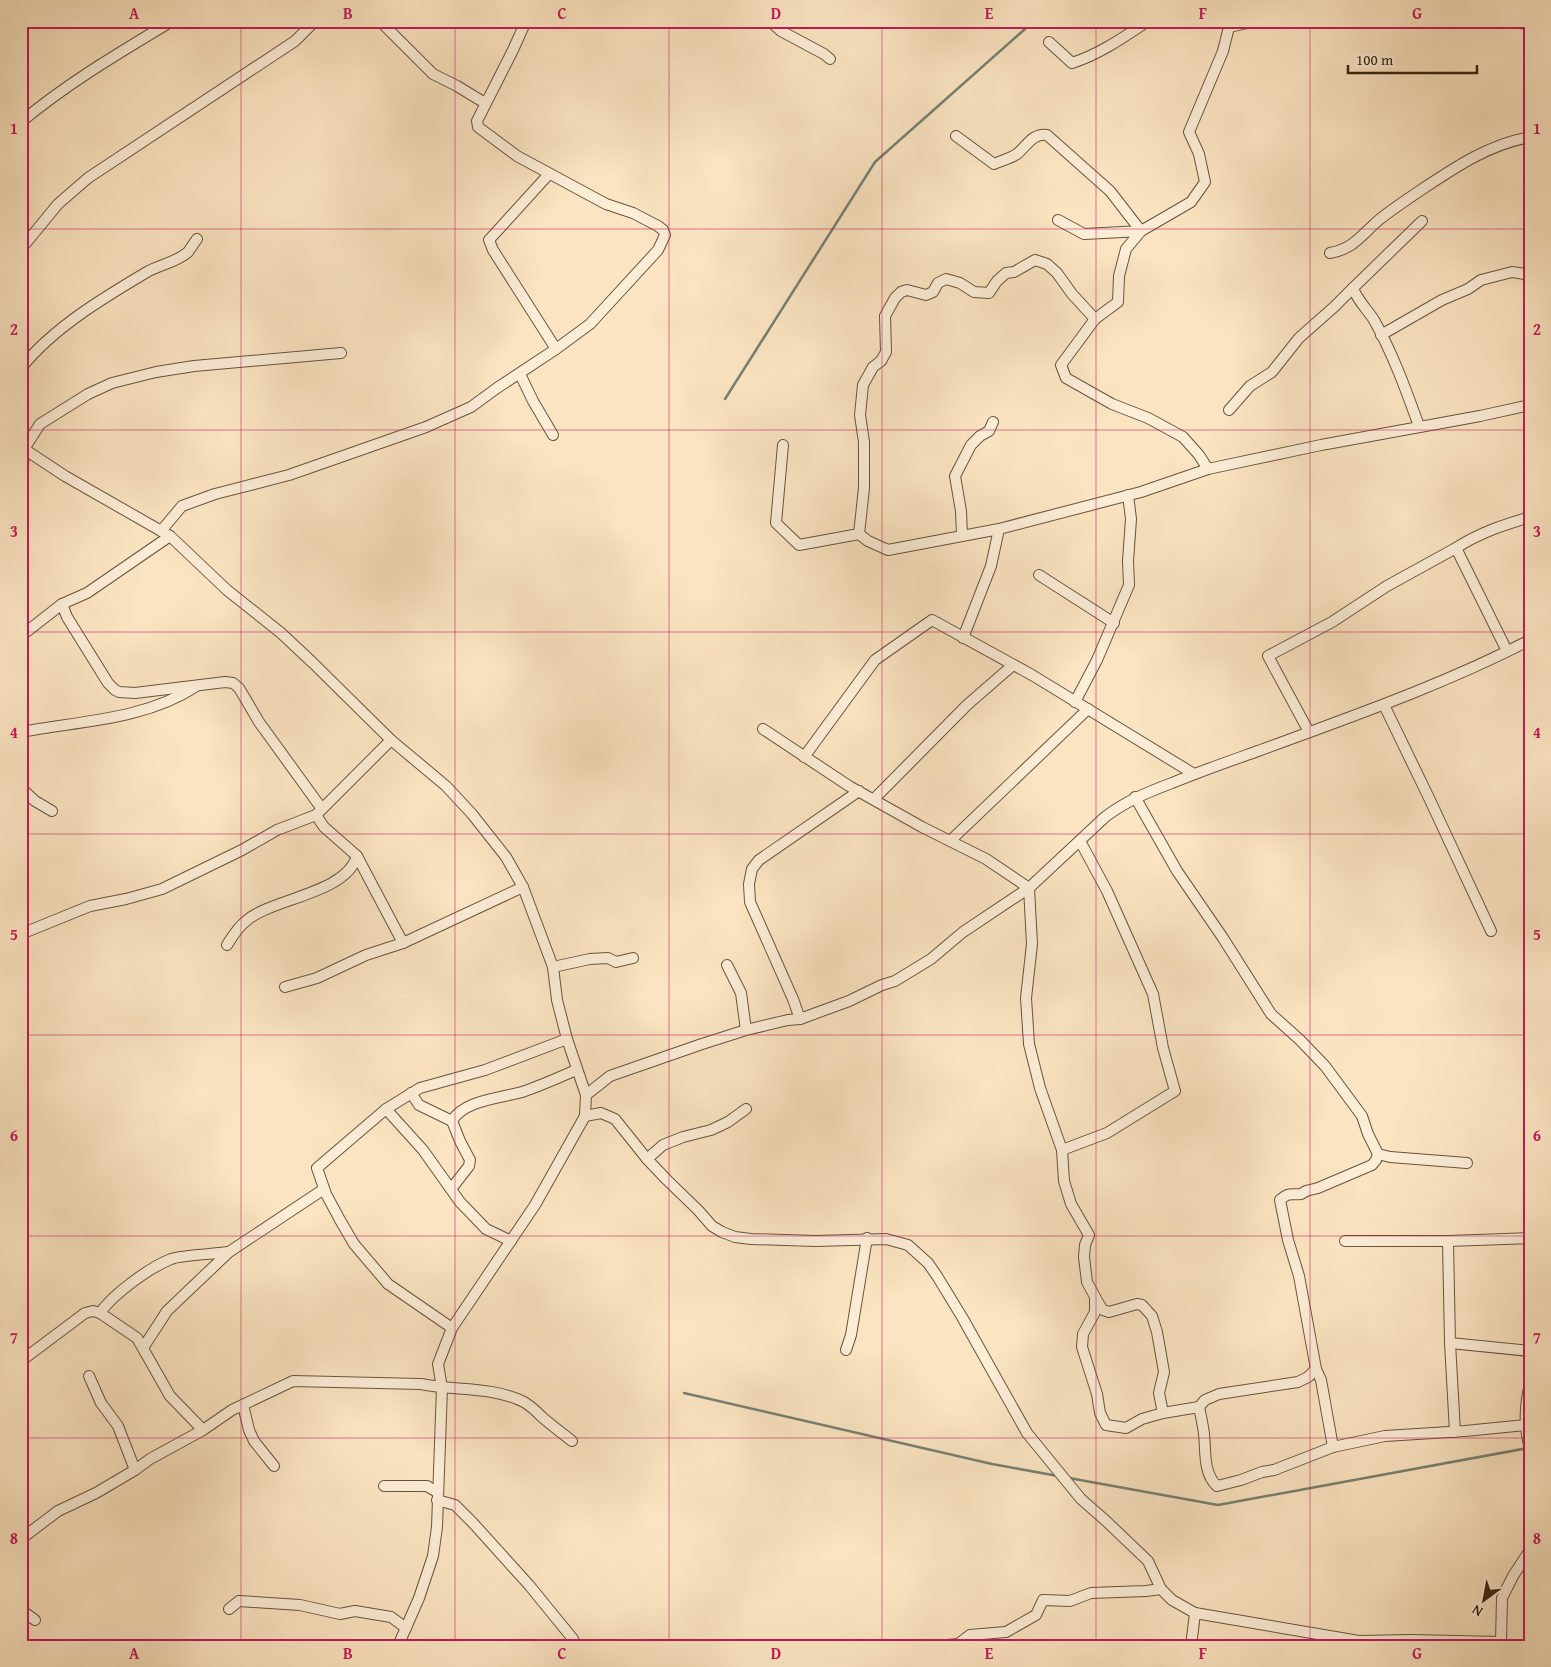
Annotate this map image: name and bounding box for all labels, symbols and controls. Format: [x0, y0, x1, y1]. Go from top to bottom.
text: A [129, 1, 140, 25]
text: B [343, 1, 353, 25]
text: C [557, 1, 567, 25]
text: D [771, 1, 781, 25]
text: E [985, 1, 994, 25]
text: F [1199, 1, 1207, 25]
text: G [1412, 1, 1422, 25]
scale bar [1348, 42, 1477, 74]
text: 100 m [1356, 49, 1394, 70]
text: 1 [10, 116, 18, 140]
text: 1 [1533, 116, 1541, 140]
text: 2 [10, 317, 18, 341]
text: 2 [1533, 317, 1541, 341]
text: 3 [10, 519, 18, 543]
text: 3 [1533, 519, 1541, 543]
text: 4 [10, 720, 18, 744]
text: 4 [1533, 720, 1541, 744]
text: 5 [10, 922, 18, 946]
text: 5 [1533, 922, 1541, 946]
text: 6 [10, 1123, 18, 1147]
text: 6 [1533, 1123, 1541, 1147]
text: 7 [10, 1325, 18, 1349]
text: 7 [1533, 1325, 1541, 1349]
text: 8 [10, 1526, 18, 1550]
text: 8 [1533, 1526, 1541, 1550]
north arrow [1458, 1574, 1508, 1624]
text: N [1467, 1600, 1486, 1622]
text: A [129, 1641, 140, 1665]
text: B [343, 1641, 353, 1665]
text: C [557, 1641, 567, 1665]
text: D [771, 1641, 781, 1665]
text: E [985, 1641, 994, 1665]
text: F [1199, 1641, 1207, 1665]
text: G [1412, 1641, 1422, 1665]

